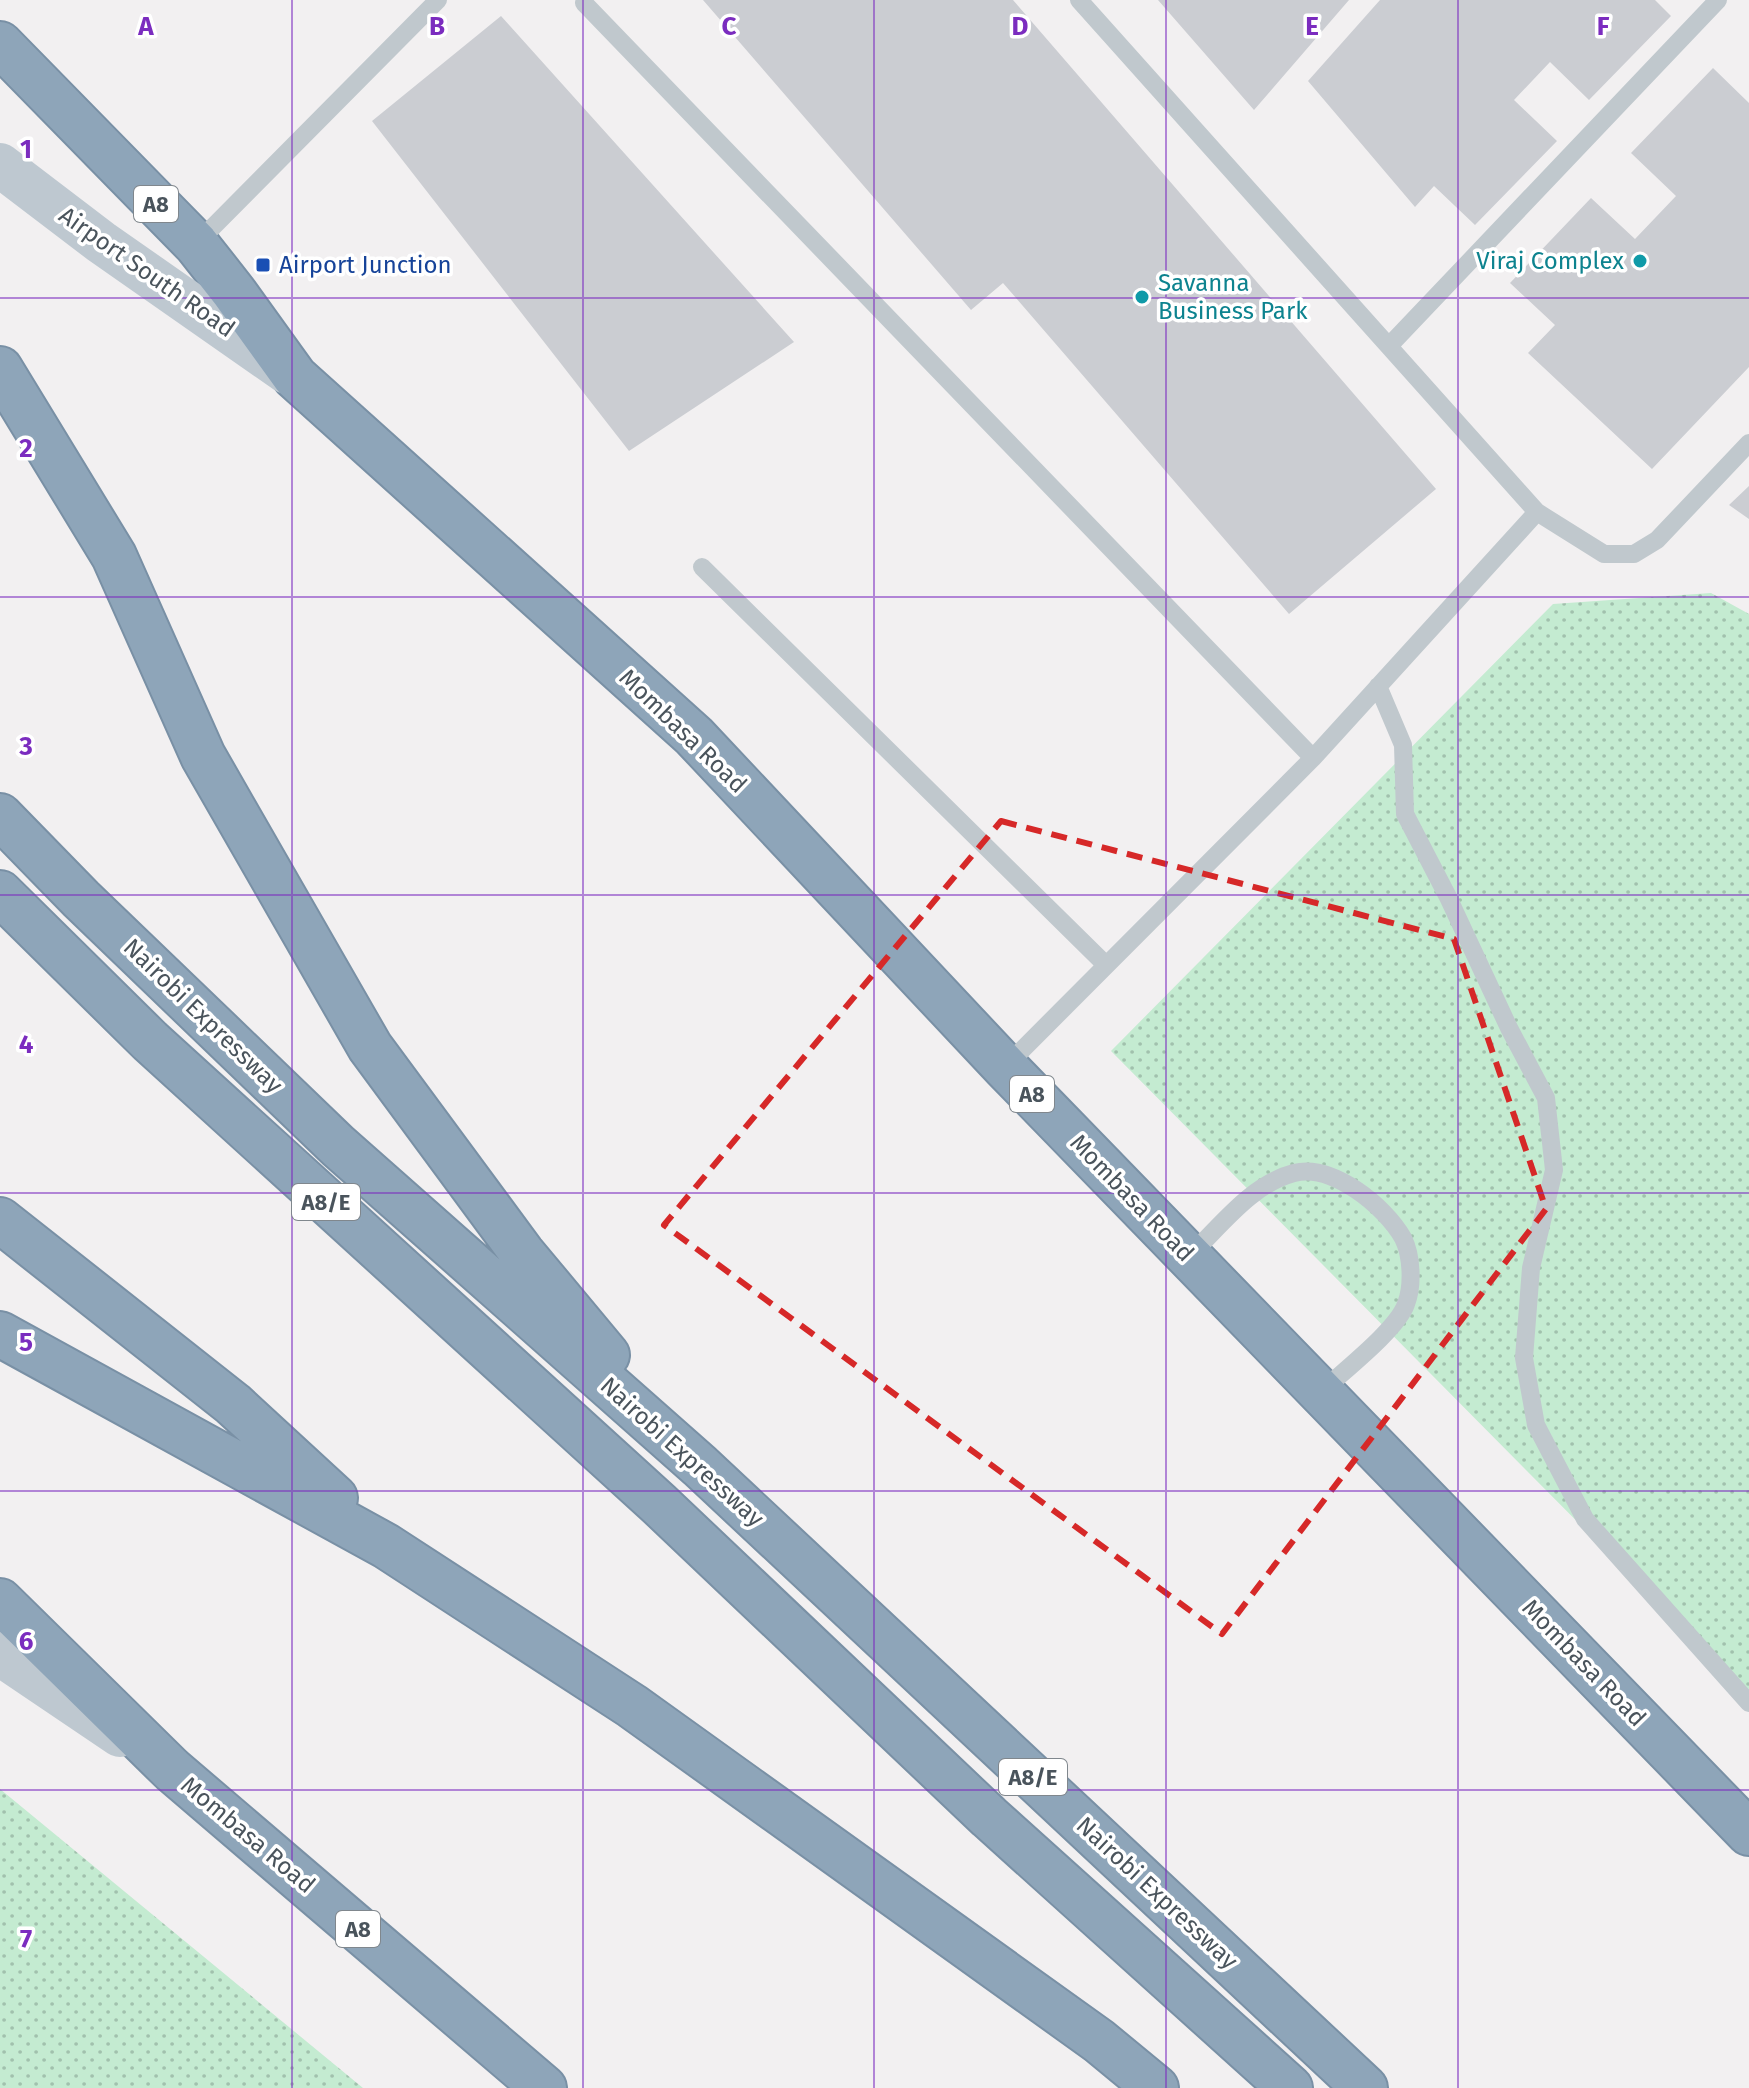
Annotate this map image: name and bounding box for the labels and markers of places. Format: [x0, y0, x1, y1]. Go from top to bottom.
place label: Viraj Complex [1476, 247, 1624, 275]
place label: Airport Junction [279, 251, 452, 279]
marker: Viraj Complex [1631, 252, 1649, 270]
marker: Airport Junction [254, 256, 272, 274]
place label: Savanna Business Park [1158, 269, 1308, 325]
marker: Savanna Business Park [1133, 288, 1151, 306]

